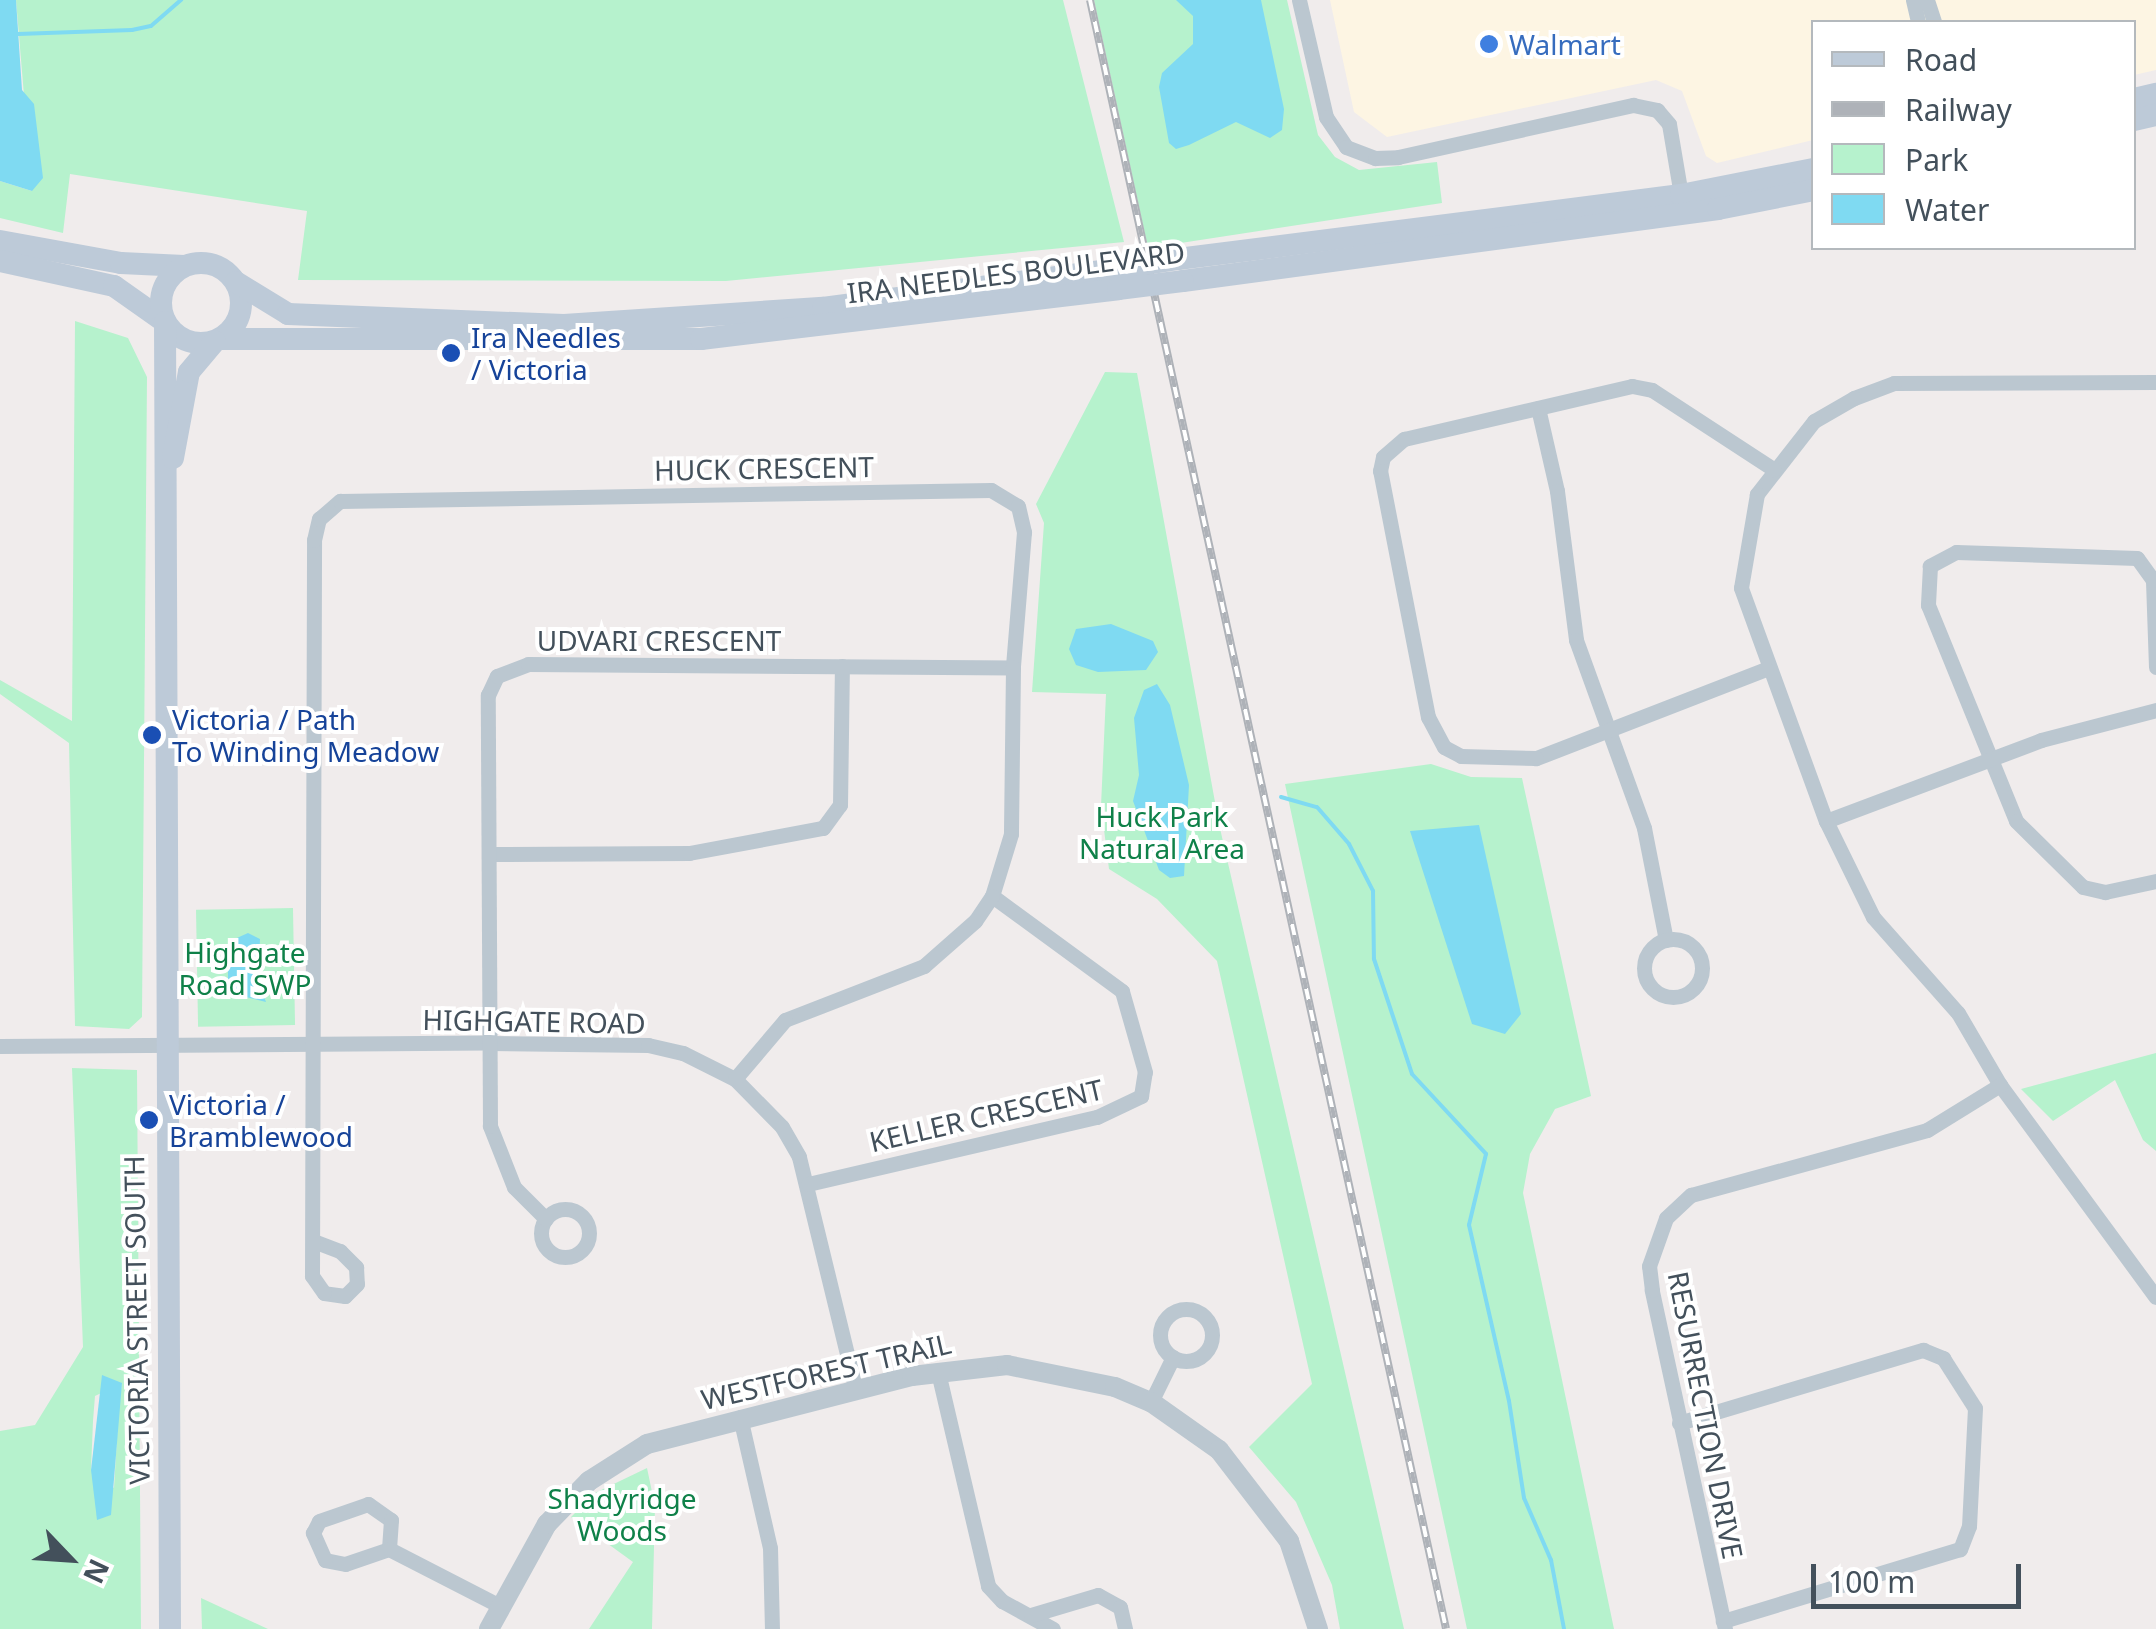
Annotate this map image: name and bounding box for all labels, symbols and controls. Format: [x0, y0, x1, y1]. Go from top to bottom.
legend [1811, 20, 2136, 250]
place label: Walmart [1509, 27, 1621, 61]
marker: Walmart [1478, 33, 1500, 55]
text: Road [1905, 39, 1977, 80]
text: Railway [1905, 89, 2012, 130]
text: Park [1905, 139, 1968, 180]
text: Water [1905, 189, 1989, 230]
street label: IRA NEEDLES BOULEVARD [845, 235, 1187, 309]
place label: Ira Needles / Victoria [471, 320, 621, 386]
marker: Ira Needles / Victoria [440, 342, 462, 364]
street label: HUCK CRESCENT [654, 449, 874, 487]
street label: UDVARI CRESCENT [537, 623, 781, 657]
place label: Victoria / Path To Winding Meadow [172, 702, 439, 768]
marker: Victoria / Path To Winding Meadow [141, 724, 163, 746]
park label: Huck Park Natural Area [1079, 799, 1245, 865]
park label: Highgate Road SWP [179, 935, 311, 1001]
street label: HIGHGATE ROAD [422, 1002, 646, 1040]
street label: KELLER CRESCENT [866, 1072, 1106, 1158]
place label: Victoria / Bramblewood [169, 1087, 353, 1153]
marker: Victoria / Bramblewood [138, 1109, 160, 1131]
street label: VICTORIA STREET SOUTH [116, 1155, 156, 1485]
street label: RESURRECTION DRIVE [1662, 1268, 1750, 1562]
street label: WESTFOREST TRAIL [698, 1326, 954, 1416]
park label: Shadyridge Woods [548, 1481, 696, 1547]
north arrow [20, 1509, 120, 1609]
scale bar [1816, 1544, 2026, 1606]
text: N [75, 1553, 119, 1590]
text: 100 m [1828, 1561, 1915, 1602]

